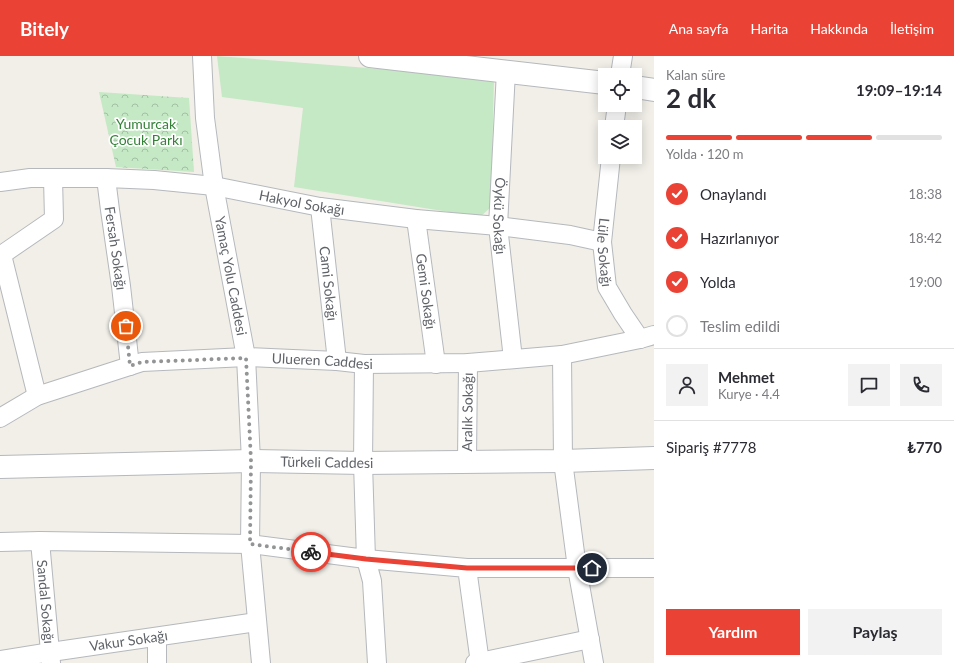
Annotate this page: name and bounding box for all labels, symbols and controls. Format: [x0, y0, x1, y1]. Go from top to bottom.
text: Bitely [20, 17, 69, 40]
text: Ana sayfa [669, 20, 728, 37]
text: Harita [750, 20, 788, 37]
text: Hakkında [810, 20, 868, 37]
text: İletişim [890, 20, 934, 37]
text: Kalan süre [666, 67, 725, 83]
map controls [598, 68, 642, 164]
button: locate [598, 68, 642, 112]
text: 19:09–19:14 [856, 81, 942, 99]
text: 2 dk [666, 82, 716, 114]
park label: Yumurcak Çocuk Parkı [109, 115, 183, 148]
button: layers [598, 120, 642, 164]
text: Yolda · 120 m [666, 146, 744, 162]
street label: Öykü Sokağı [490, 177, 510, 255]
icon: check [666, 183, 688, 205]
text: Onaylandı [700, 185, 767, 203]
street label: Hakyol Sokağı [258, 186, 346, 218]
text: 18:38 [909, 186, 942, 202]
street label: Fersah Sokağı [102, 205, 130, 291]
street label: Yamaç Yolu Caddesi [212, 215, 251, 337]
street label: Lüle Sokağı [594, 217, 616, 288]
icon: check [666, 227, 688, 249]
text: Hazırlanıyor [700, 229, 779, 247]
text: 18:42 [909, 230, 942, 246]
street label: Cami Sokağı [316, 245, 342, 322]
street label: Gemi Sokağı [413, 252, 440, 330]
icon: check [666, 271, 688, 293]
text: Yolda [700, 273, 736, 291]
text: 19:00 [909, 274, 942, 290]
pin [109, 309, 143, 343]
icon: bag [115, 315, 137, 337]
text: Teslim edildi [700, 317, 780, 335]
street label: Ulueren Caddesi [271, 349, 373, 372]
button: person [666, 364, 708, 406]
button: chat [848, 364, 890, 406]
button: phone [900, 364, 942, 406]
text: Mehmet [718, 368, 775, 386]
street label: Aralık Sokağı [458, 372, 476, 452]
text: Kurye · 4.4 [718, 386, 780, 402]
text: Sipariş #7778 [666, 438, 756, 456]
text: ₺770 [907, 438, 942, 456]
street label: Türkeli Caddesi [280, 453, 373, 471]
courier [291, 532, 331, 572]
icon: bike [300, 541, 322, 563]
pin [575, 551, 609, 585]
icon: home [581, 557, 603, 579]
street label: Sandal Sokağı [34, 559, 58, 644]
button: Yardım [666, 609, 800, 655]
button: Paylaş [808, 609, 942, 655]
street label: Vakur Sokağı [88, 626, 169, 654]

